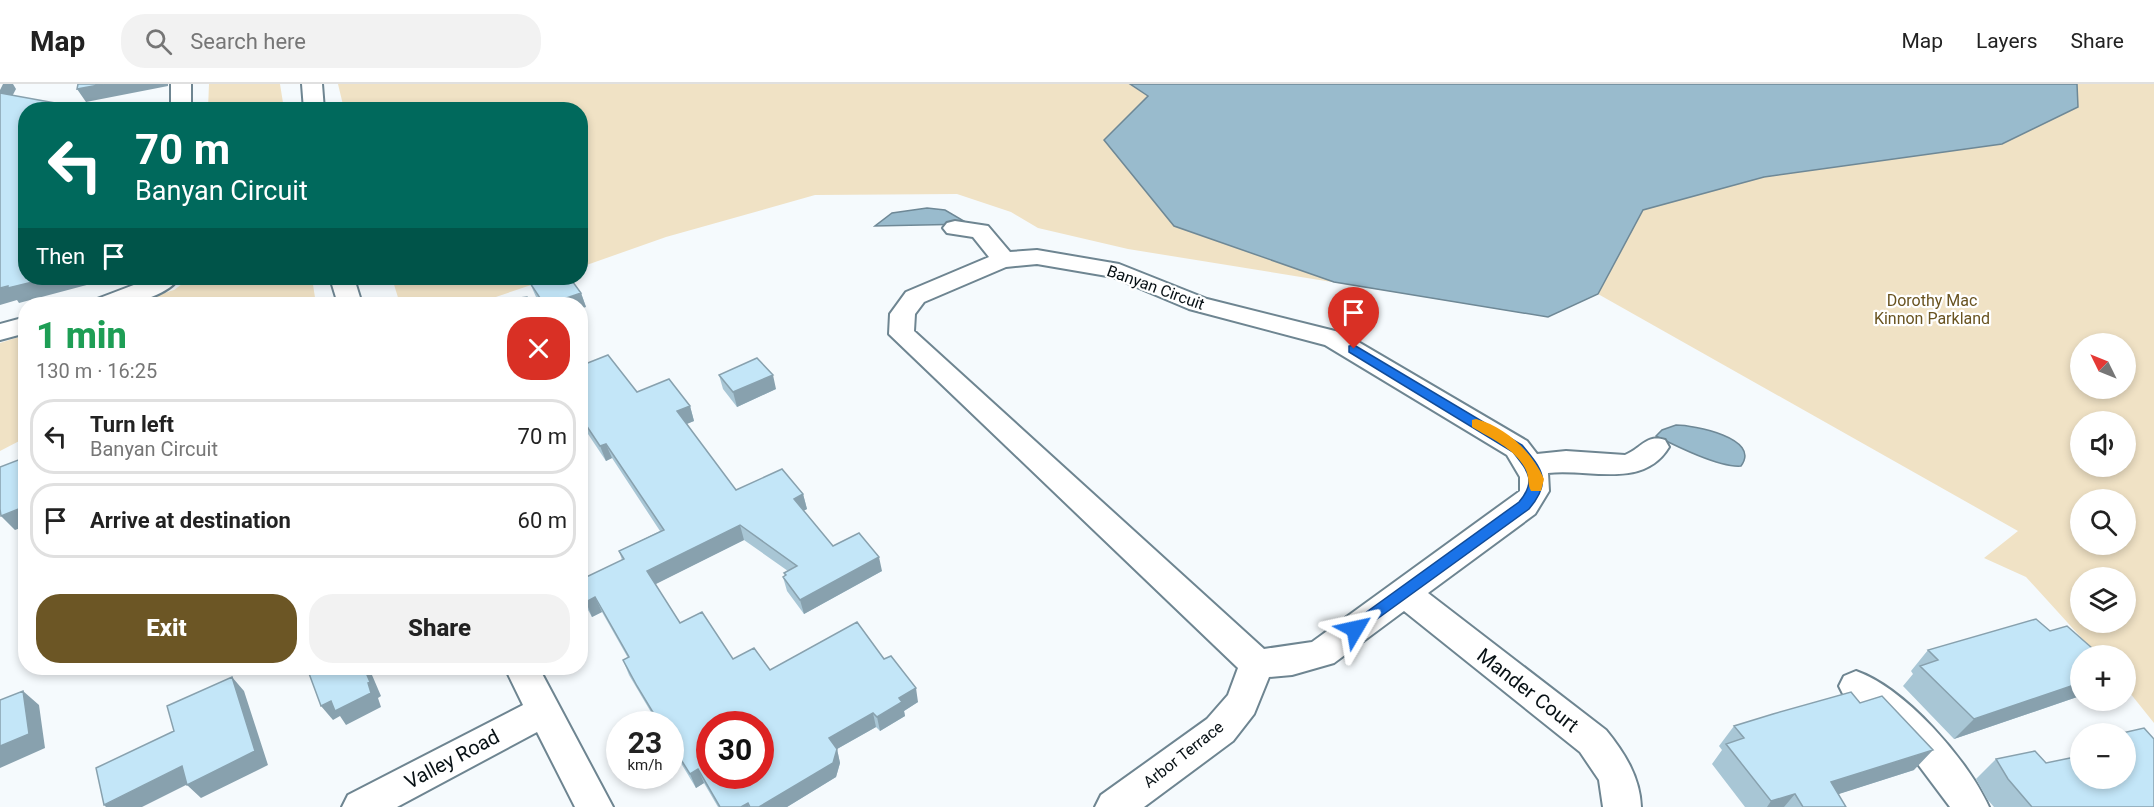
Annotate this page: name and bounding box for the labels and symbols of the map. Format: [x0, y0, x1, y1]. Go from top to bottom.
street label: Banyan Circuit [1104, 261, 1207, 314]
pin [1328, 287, 1379, 349]
park label: Dorothy Mac Kinnon Parkland [1874, 291, 1990, 328]
north arrow [2070, 333, 2136, 399]
position arrow [1323, 597, 1387, 661]
street label: Mander Court [1472, 643, 1584, 737]
speed limit sign: 30 [696, 711, 774, 789]
street label: Arbor Terrace [1139, 717, 1227, 792]
street label: Valley Road [401, 724, 503, 794]

